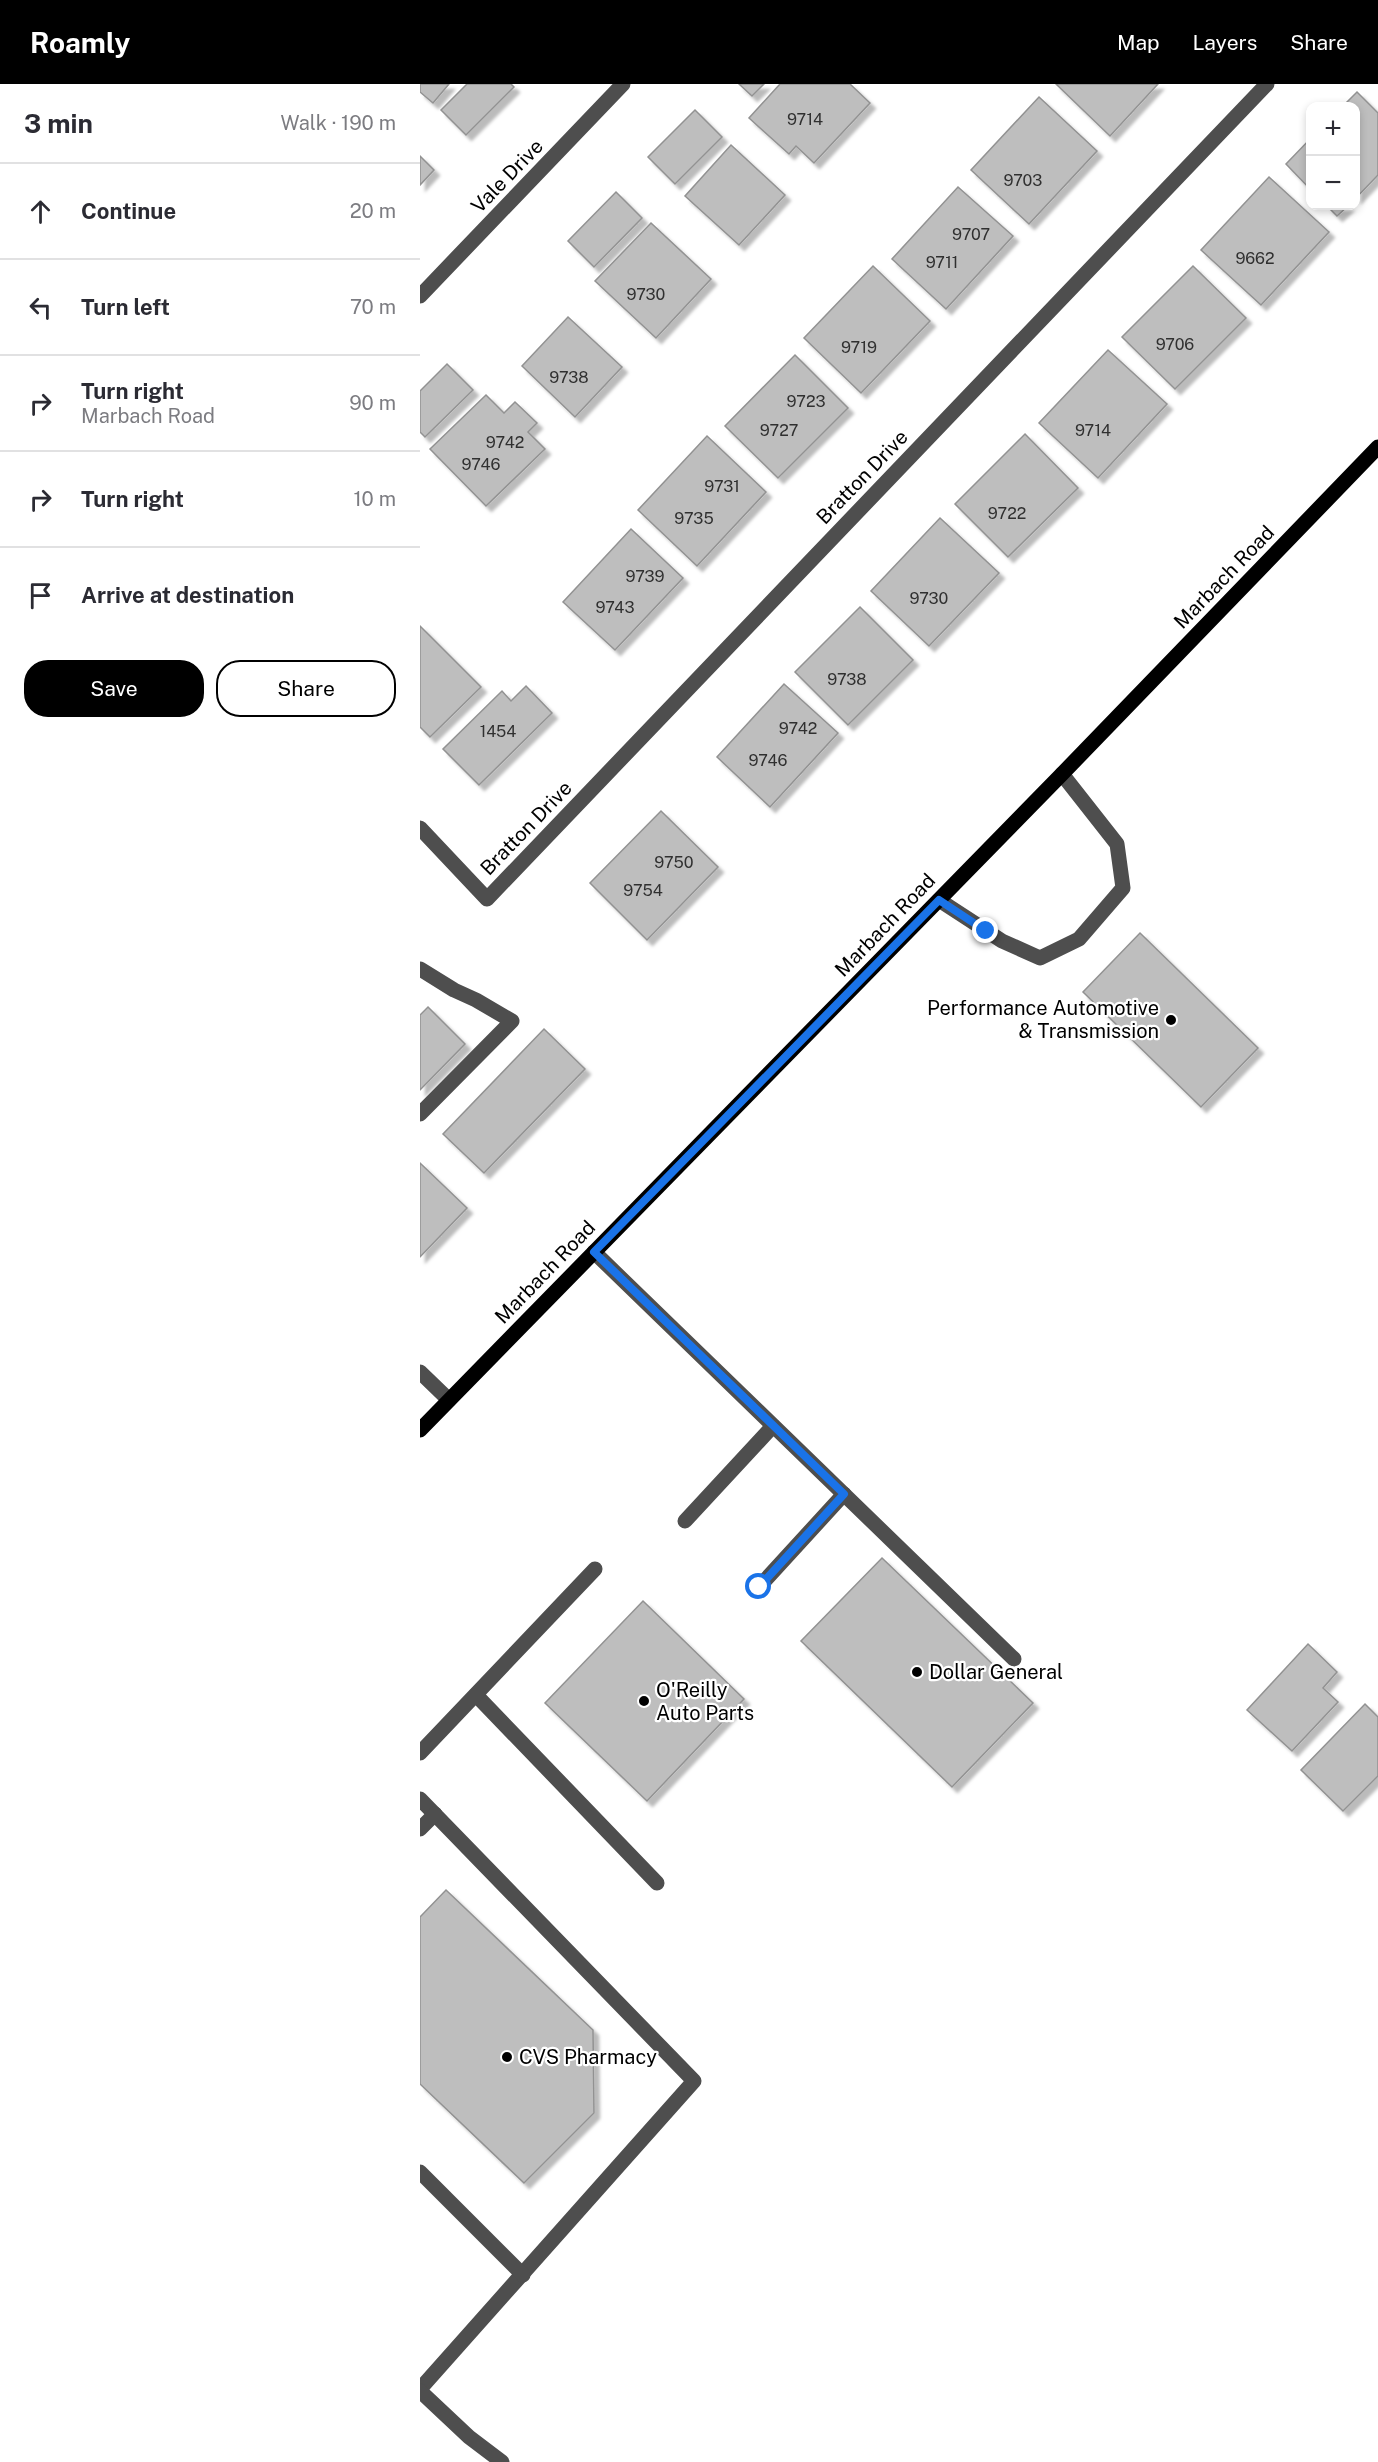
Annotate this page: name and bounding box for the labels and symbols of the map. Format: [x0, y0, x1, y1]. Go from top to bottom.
house number: 9714 [787, 110, 823, 129]
street label: Vale Drive [466, 134, 548, 218]
house number: 9703 [1004, 171, 1042, 190]
house number: 9707 [952, 225, 990, 244]
house number: 9662 [1235, 249, 1275, 268]
house number: 9711 [926, 253, 958, 272]
house number: 9730 [627, 285, 666, 304]
house number: 9706 [1156, 335, 1194, 354]
house number: 9719 [841, 338, 877, 357]
house number: 9738 [549, 368, 589, 387]
house number: 9723 [786, 392, 826, 411]
house number: 9727 [760, 421, 798, 440]
house number: 9714 [1075, 421, 1111, 440]
street label: Bratton Drive [811, 425, 913, 529]
house number: 9742 [486, 433, 524, 452]
house number: 9746 [462, 455, 500, 474]
house number: 9731 [704, 477, 740, 496]
house number: 9722 [988, 504, 1026, 523]
house number: 9735 [674, 509, 714, 528]
street label: Marbach Road [1169, 521, 1279, 633]
house number: 9739 [626, 567, 664, 586]
house number: 9730 [910, 589, 949, 608]
house number: 9743 [595, 598, 635, 617]
house number: 9738 [827, 670, 867, 689]
house number: 9742 [779, 719, 817, 738]
house number: 1454 [480, 722, 516, 741]
house number: 9746 [749, 751, 787, 770]
street label: Bratton Drive [475, 776, 577, 880]
house number: 9750 [654, 853, 694, 872]
street label: Marbach Road [830, 869, 940, 981]
house number: 9754 [623, 881, 663, 900]
route end [972, 917, 998, 943]
place label: Performance Automotive & Transmission [927, 996, 1159, 1043]
marker: Performance Automotive & Transmission [1164, 1013, 1178, 1027]
street label: Marbach Road [490, 1216, 600, 1328]
route start [745, 1573, 771, 1599]
place label: Dollar General [929, 1660, 1063, 1684]
marker: Dollar General [910, 1665, 924, 1679]
place label: O'Reilly Auto Parts [656, 1678, 754, 1725]
marker: O'Reilly Auto Parts [637, 1694, 651, 1708]
place label: CVS Pharmacy [519, 2045, 657, 2069]
marker: CVS Pharmacy [500, 2050, 514, 2064]

